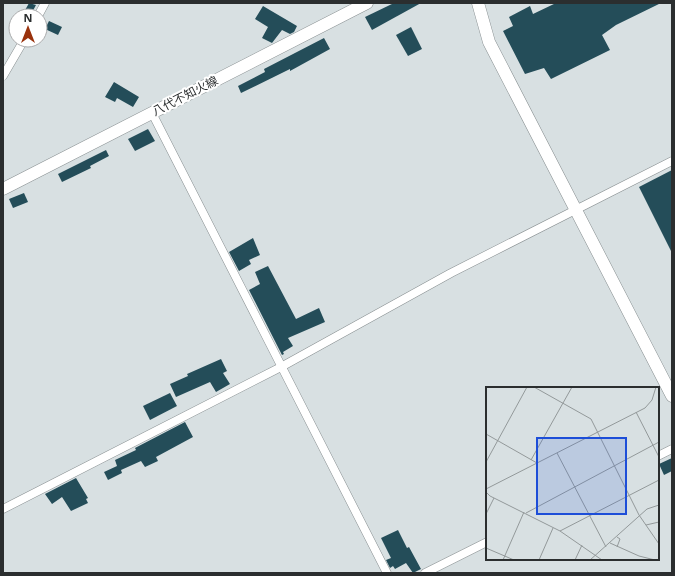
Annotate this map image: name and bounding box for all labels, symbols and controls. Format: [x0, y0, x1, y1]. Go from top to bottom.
north arrow [8, 8, 48, 48]
text: N [24, 10, 32, 25]
street label: 八代不知火線 [149, 72, 221, 119]
inset map [486, 387, 659, 560]

